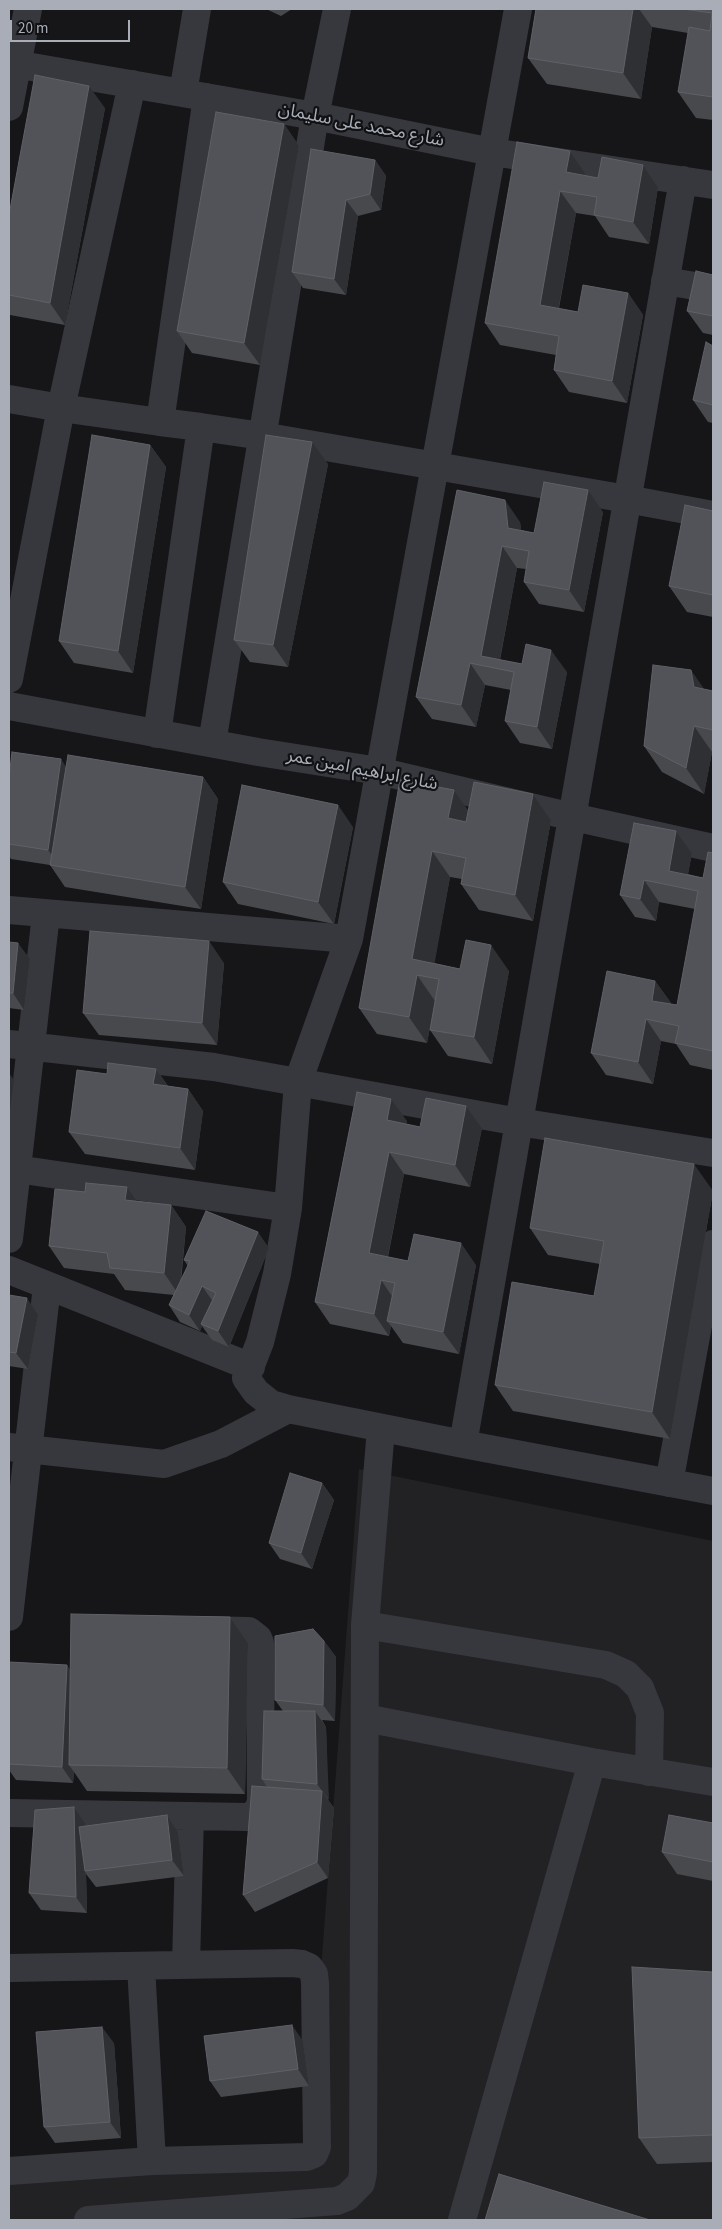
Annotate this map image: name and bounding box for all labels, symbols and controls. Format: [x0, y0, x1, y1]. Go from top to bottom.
scale bar [12, 10, 132, 42]
text: 20 m [18, 18, 48, 39]
street label: شارع محمد على سليمان [276, 99, 446, 153]
street label: شارع ابراهيم امين عمر [285, 746, 439, 796]

